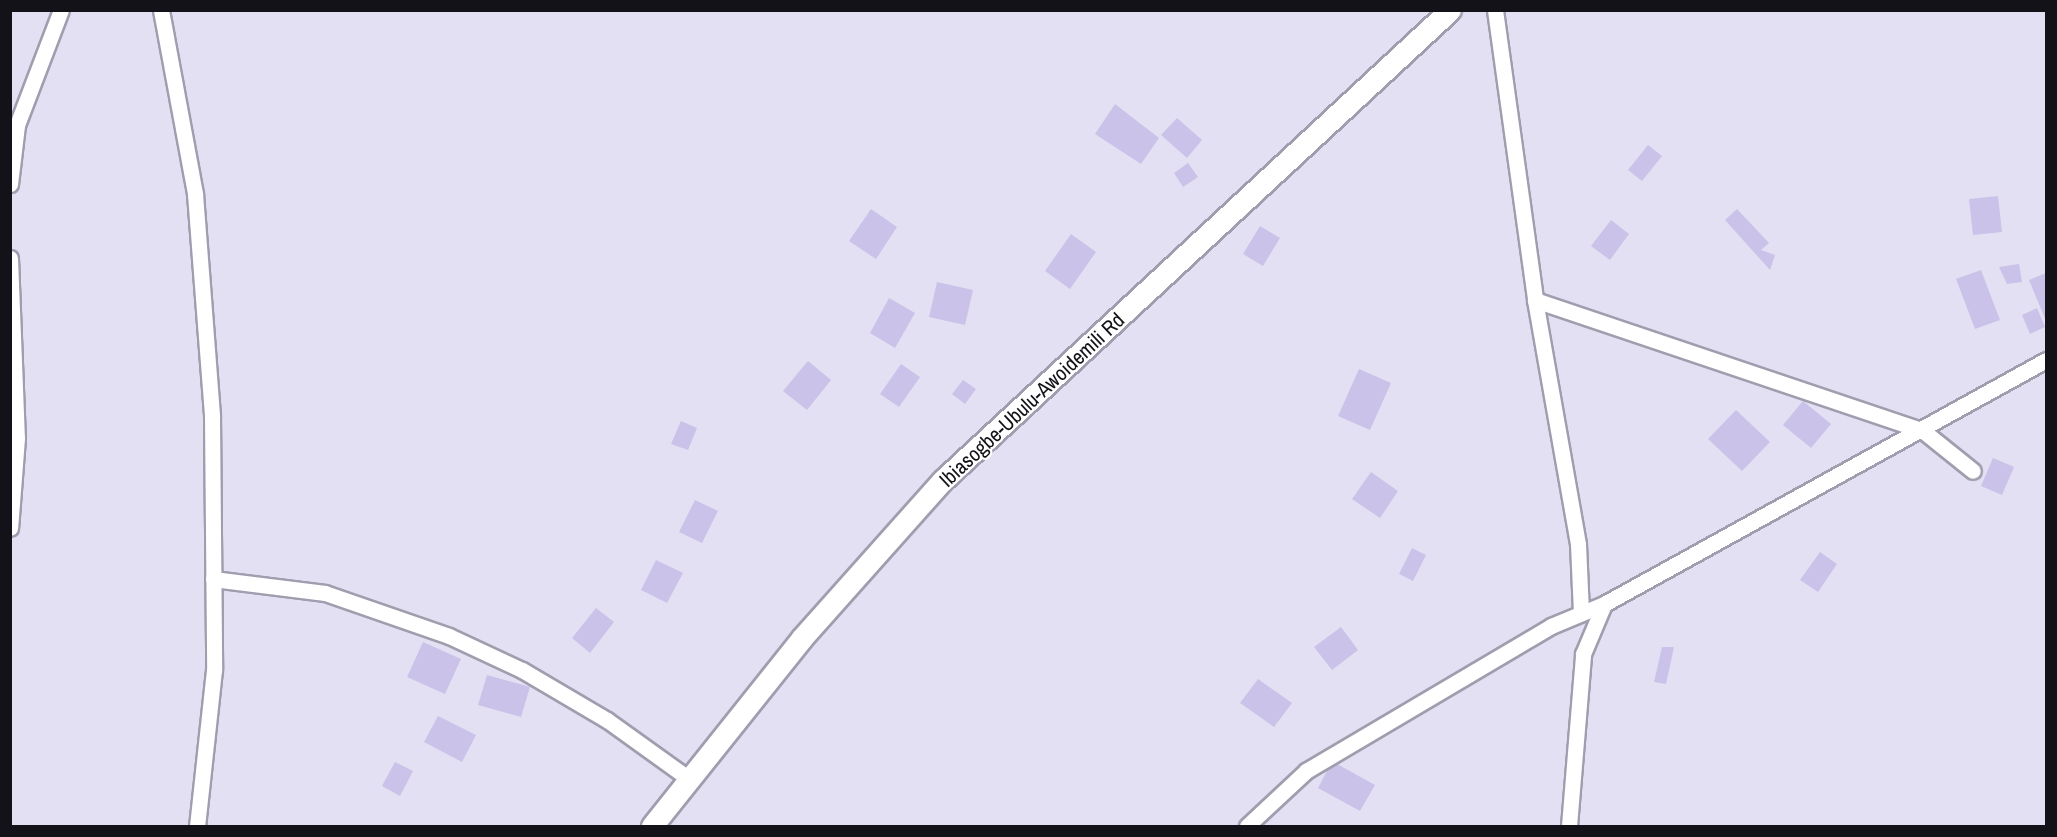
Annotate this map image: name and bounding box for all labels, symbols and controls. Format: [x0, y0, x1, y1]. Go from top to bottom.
street label: Ibiasogbe-Ubulu-Awoidemili Rd [934, 308, 1130, 492]

